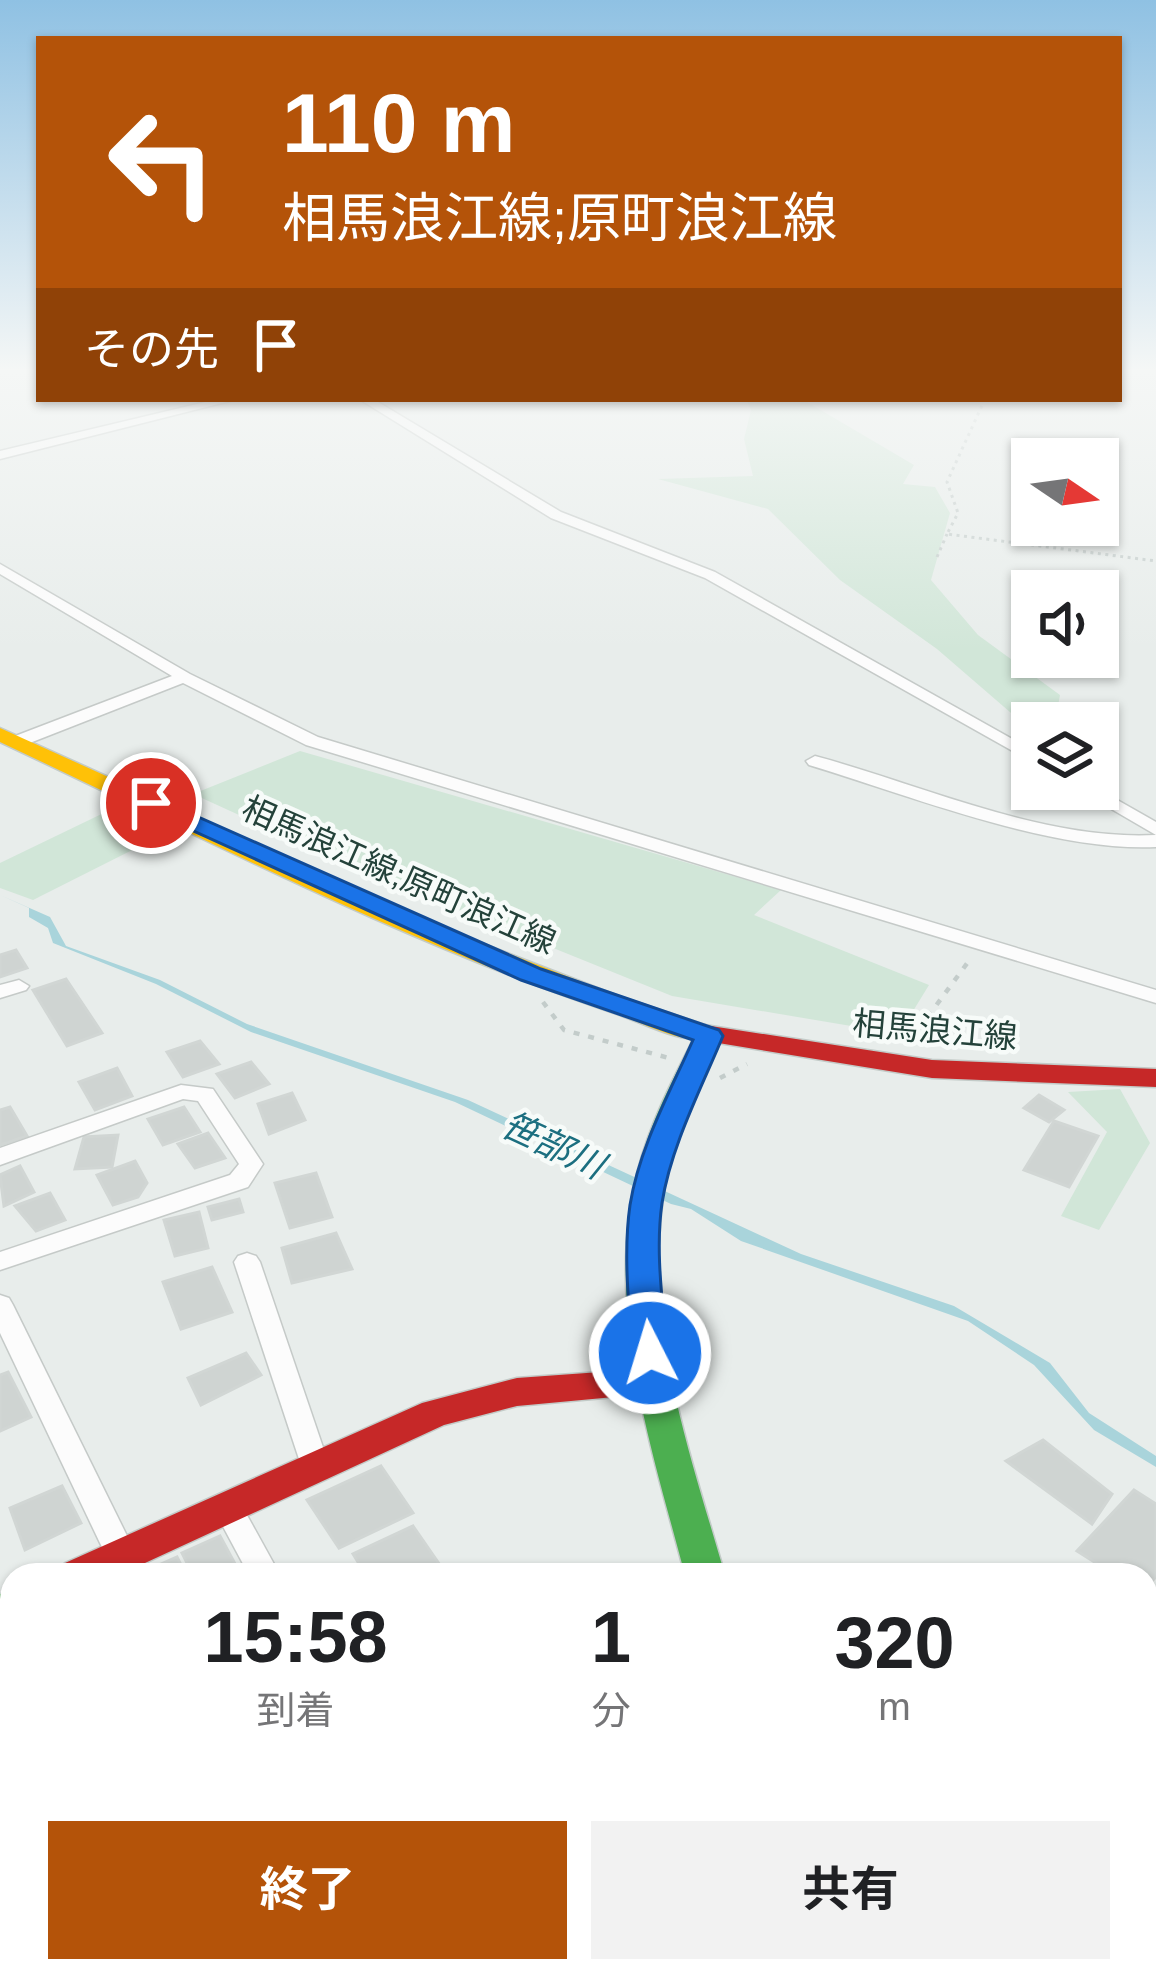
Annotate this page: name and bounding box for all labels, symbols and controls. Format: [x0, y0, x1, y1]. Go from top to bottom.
text: 110 m [282, 76, 516, 170]
icon: left [84, 84, 240, 240]
text: 相馬浪江線;原町浪江線 [282, 188, 837, 248]
icon: arrive [243, 312, 309, 378]
text: その先 [84, 324, 219, 375]
north arrow [1011, 438, 1119, 546]
map controls [1011, 438, 1119, 810]
button: sound [1011, 570, 1119, 678]
button: layers [1011, 702, 1119, 810]
pin [100, 752, 202, 854]
icon: arrive [118, 770, 184, 836]
street label: 相馬浪江線;原町浪江線 [237, 789, 561, 961]
street label: 相馬浪江線 [851, 1004, 1019, 1056]
water label: 笹部川 [495, 1104, 614, 1188]
position arrow [587, 1290, 713, 1416]
text: 15:58 [203, 1597, 388, 1677]
text: 1 [591, 1597, 631, 1677]
text: 320 [834, 1603, 955, 1683]
text: m [878, 1685, 911, 1728]
text: 到着 [256, 1689, 334, 1732]
text: 分 [591, 1689, 631, 1732]
button: 終了 [48, 1821, 567, 1959]
button: 共有 [591, 1821, 1110, 1959]

